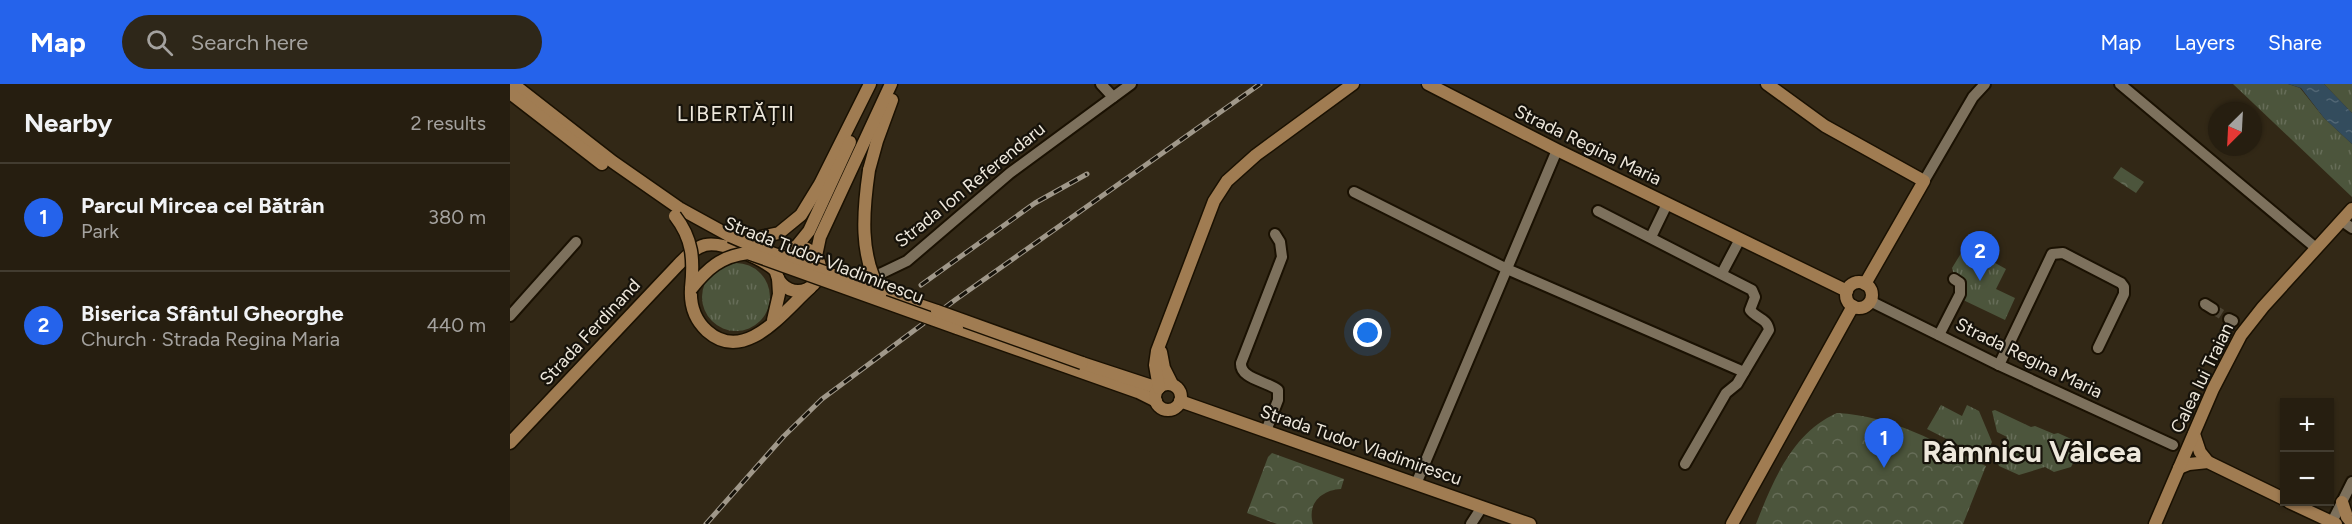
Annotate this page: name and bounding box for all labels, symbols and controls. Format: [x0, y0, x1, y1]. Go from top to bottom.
search box [122, 15, 542, 69]
text: Map [30, 25, 86, 59]
icon: search [143, 26, 176, 59]
text: Search here [191, 29, 308, 56]
text: Map [2101, 30, 2141, 55]
text: Layers [2174, 30, 2235, 55]
text: Share [2268, 30, 2322, 55]
street label: Strada Regina Maria [1511, 100, 1665, 190]
district label: LIBERTĂȚII [677, 101, 795, 126]
north arrow [2208, 102, 2262, 156]
text: Nearby [24, 107, 112, 139]
text: 2 results [410, 111, 486, 135]
street label: Strada Ion Referendaru [891, 118, 1049, 252]
text: Parcul Mircea cel Bătrân [81, 192, 325, 219]
text: 1 [39, 205, 48, 229]
text: 380 m [428, 205, 486, 229]
street label: Strada Tudor Vladimirescu [721, 212, 927, 308]
text: Park [81, 219, 119, 243]
pin: 2 [1960, 232, 2000, 281]
street label: Strada Ferdinand [535, 274, 645, 390]
text: Biserica Sfântul Gheorghe [81, 300, 344, 327]
text: 2 [38, 313, 49, 337]
text: 440 m [426, 313, 486, 337]
street label: Strada Regina Maria [1952, 313, 2106, 403]
your location [1353, 318, 1382, 347]
street label: Calea lui Traian [2166, 319, 2238, 437]
text: Church · Strada Regina Maria [81, 327, 340, 351]
map controls [2280, 398, 2334, 506]
button: + [2280, 398, 2334, 452]
street label: Strada Tudor Vladimirescu [1257, 400, 1465, 490]
pin: 1 [1864, 418, 1904, 468]
district label: Râmnicu Vâlcea [1922, 433, 2142, 470]
button: − [2280, 452, 2334, 506]

